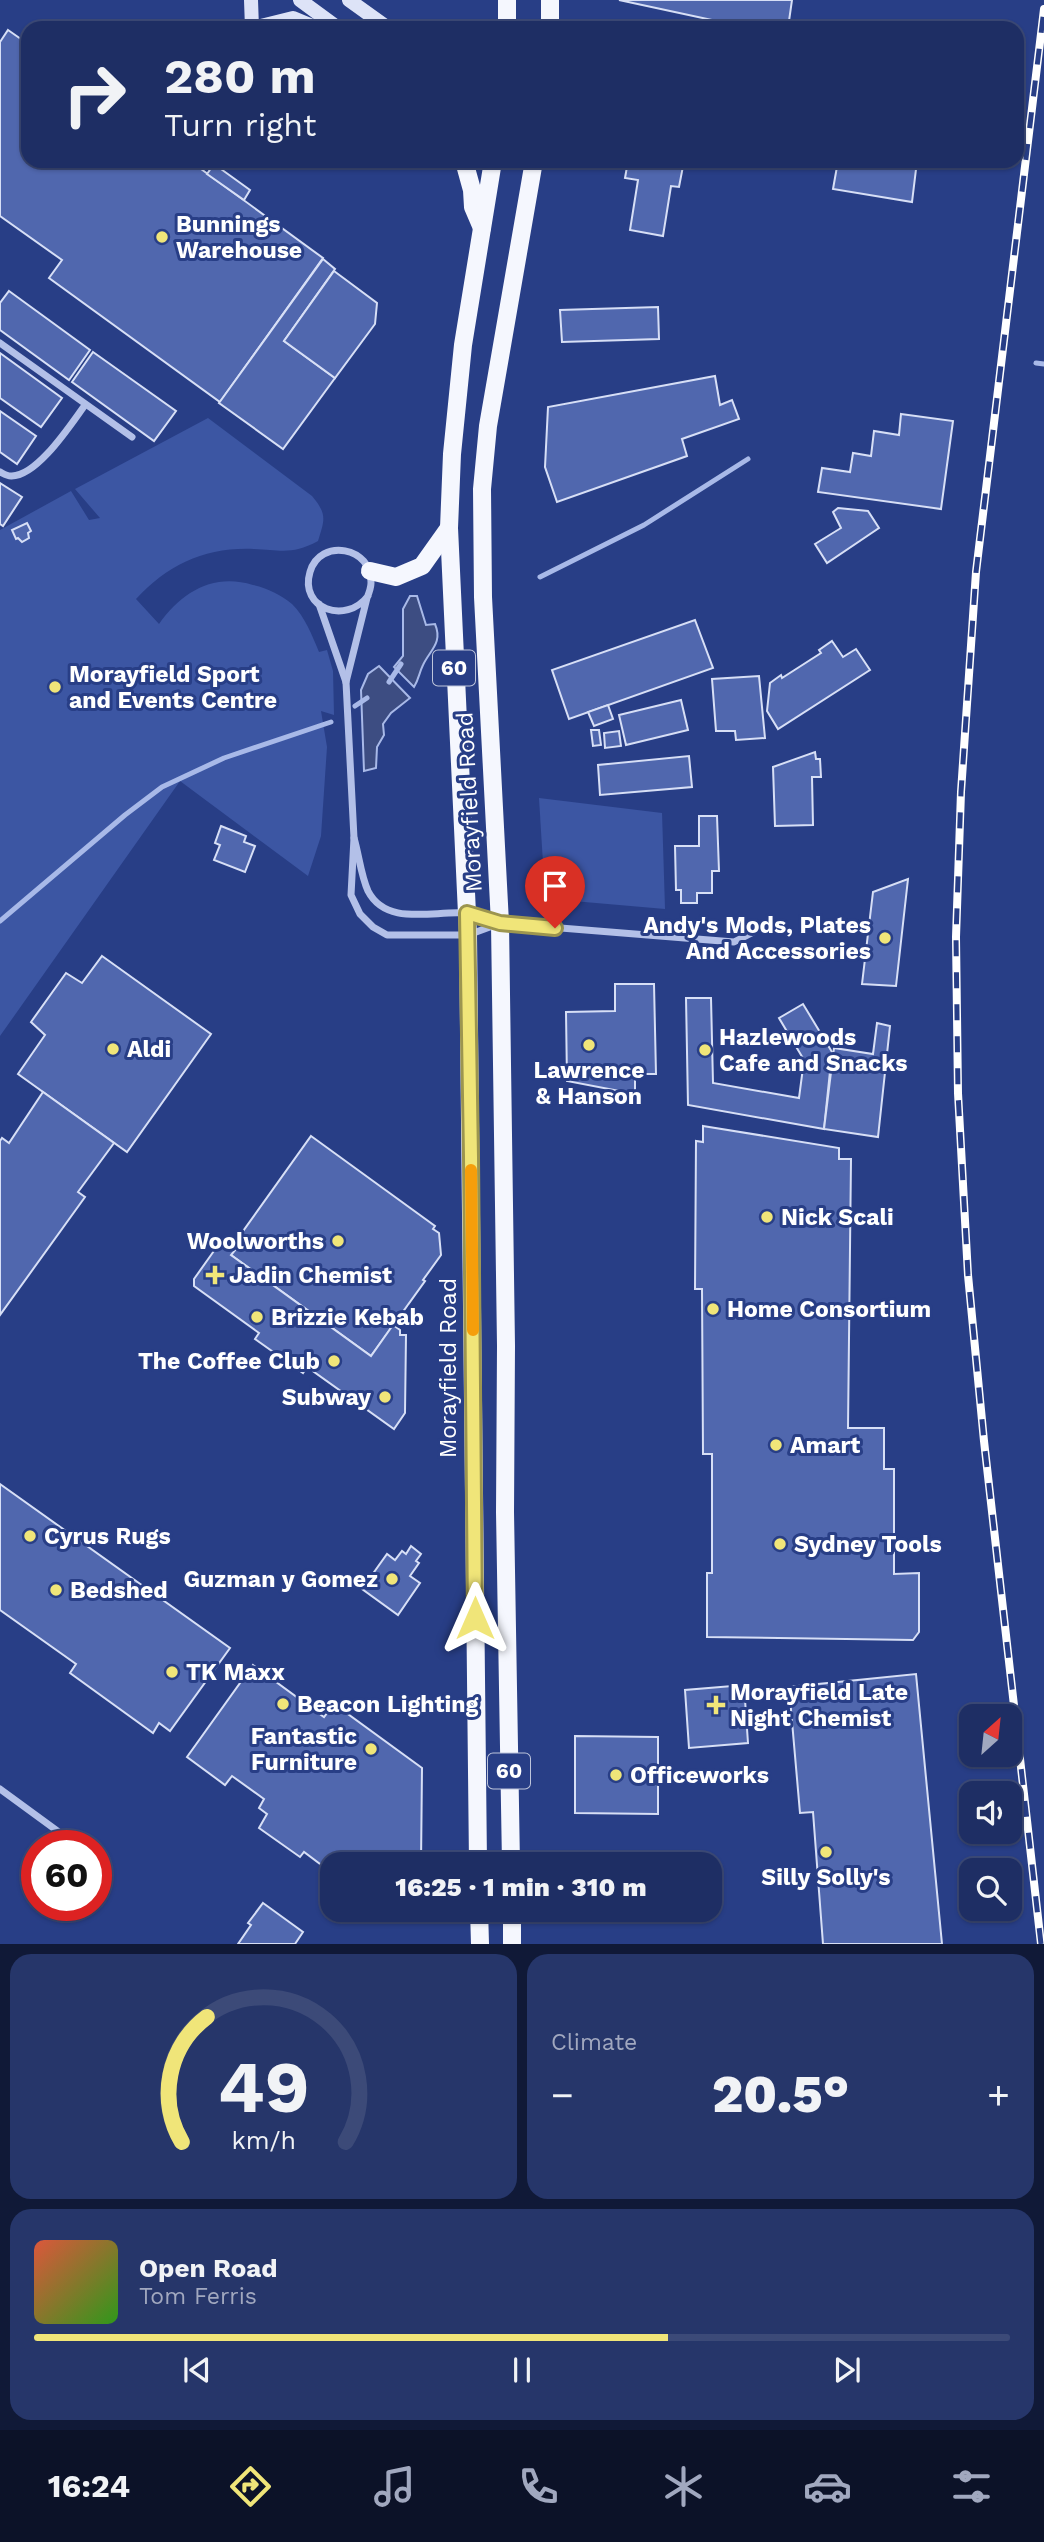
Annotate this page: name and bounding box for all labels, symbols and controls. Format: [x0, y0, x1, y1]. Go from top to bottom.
text: 280 m [164, 47, 316, 105]
icon: right [49, 49, 140, 140]
text: Turn right [164, 106, 316, 144]
place label: Bunnings Warehouse [176, 211, 302, 264]
marker: Bunnings Warehouse [154, 229, 170, 245]
road number: 60 [433, 650, 475, 686]
place label: Morayfield Sport and Events Centre [69, 661, 277, 714]
marker: Morayfield Sport and Events Centre [47, 679, 63, 695]
street label: Morayfield Road [451, 711, 488, 893]
pin [525, 856, 585, 928]
icon: arrive [536, 867, 574, 905]
place label: Andy's Mods, Plates And Accessories [643, 912, 871, 965]
marker: Andy's Mods, Plates And Accessories [877, 930, 893, 946]
place label: Hazlewoods Cafe and Snacks [719, 1024, 908, 1077]
place label: Aldi [127, 1036, 171, 1063]
marker: Lawrence & Hanson [581, 1037, 597, 1053]
marker: Aldi [105, 1041, 121, 1057]
marker: Hazlewoods Cafe and Snacks [697, 1042, 713, 1058]
place label: Lawrence & Hanson [533, 1057, 645, 1110]
place label: Nick Scali [781, 1204, 894, 1231]
marker: Nick Scali [759, 1209, 775, 1225]
place label: Woolworths [187, 1228, 324, 1255]
marker: Woolworths [330, 1233, 346, 1249]
place label: Jadin Chemist [229, 1262, 392, 1289]
marker: Jadin Chemist [207, 1267, 223, 1283]
street label: Morayfield Road [435, 1278, 462, 1458]
place label: Home Consortium [727, 1296, 931, 1323]
marker: Home Consortium [705, 1301, 721, 1317]
place label: Brizzie Kebab [271, 1304, 424, 1331]
marker: Brizzie Kebab [249, 1309, 265, 1325]
place label: The Coffee Club [138, 1348, 320, 1375]
marker: The Coffee Club [326, 1353, 342, 1369]
place label: Subway [282, 1384, 371, 1411]
marker: Subway [377, 1389, 393, 1405]
place label: Amart [790, 1432, 860, 1459]
marker: Amart [768, 1437, 784, 1453]
place label: Cyrus Rugs [44, 1523, 171, 1550]
marker: Cyrus Rugs [22, 1528, 38, 1544]
place label: Sydney Tools [794, 1531, 942, 1558]
marker: Sydney Tools [772, 1536, 788, 1552]
place label: Guzman y Gomez [183, 1566, 378, 1593]
marker: Guzman y Gomez [384, 1571, 400, 1587]
place label: Bedshed [70, 1577, 168, 1604]
position arrow [438, 1581, 512, 1655]
marker: Bedshed [48, 1582, 64, 1598]
place label: TK Maxx [186, 1659, 285, 1686]
marker: TK Maxx [164, 1664, 180, 1680]
place label: Morayfield Late Night Chemist [730, 1679, 908, 1732]
place label: Beacon Lighting [297, 1691, 479, 1718]
marker: Beacon Lighting [275, 1696, 291, 1712]
marker: Morayfield Late Night Chemist [708, 1697, 724, 1713]
north arrow [959, 1704, 1022, 1768]
map controls [959, 1704, 1022, 1921]
place label: Fantastic Furniture [251, 1723, 357, 1776]
marker: Fantastic Furniture [363, 1741, 379, 1757]
road number: 60 [488, 1754, 530, 1788]
place label: Officeworks [630, 1762, 769, 1789]
marker: Officeworks [608, 1767, 624, 1783]
button: sound [959, 1781, 1022, 1844]
speed limit sign: 60 [21, 1830, 112, 1921]
marker: Silly Solly's [818, 1844, 834, 1860]
button: search [959, 1858, 1022, 1921]
place label: Silly Solly's [761, 1864, 891, 1891]
text: 16:25 · 1 min · 310 m [395, 1872, 647, 1902]
text: Climate [551, 2029, 637, 2056]
text: 49 [218, 2045, 309, 2131]
text: 20.5° [712, 2064, 849, 2125]
text: − [551, 2073, 574, 2117]
text: + [987, 2073, 1010, 2117]
text: km/h [231, 2126, 296, 2155]
text: Open Road [139, 2253, 277, 2283]
text: Tom Ferris [139, 2283, 257, 2310]
icon: previous [178, 2351, 216, 2389]
icon: pause [503, 2351, 541, 2389]
icon: next [828, 2351, 866, 2389]
icon: directions [226, 2462, 275, 2511]
icon: music [370, 2462, 419, 2511]
icon: phone [514, 2462, 563, 2511]
icon: climate [659, 2462, 708, 2511]
icon: car [803, 2462, 852, 2511]
icon: filters [947, 2462, 996, 2511]
text: 16:24 [48, 2467, 130, 2505]

